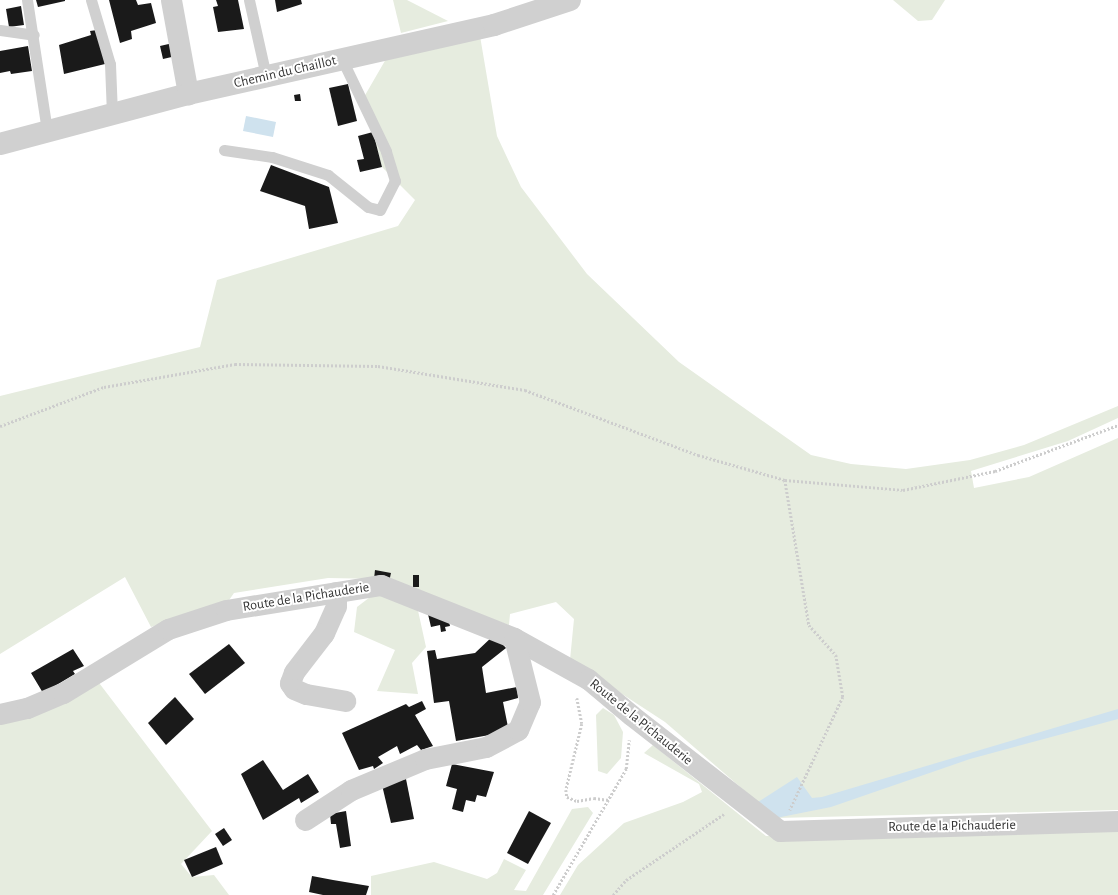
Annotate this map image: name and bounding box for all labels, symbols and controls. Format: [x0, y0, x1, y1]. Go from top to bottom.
street label: Chemin du Chaillot [232, 52, 338, 92]
street label: Route de la Pichauderie [242, 579, 370, 615]
street label: Route de la Pichauderie [586, 675, 696, 769]
street label: Route de la Pichauderie [888, 816, 1016, 836]

